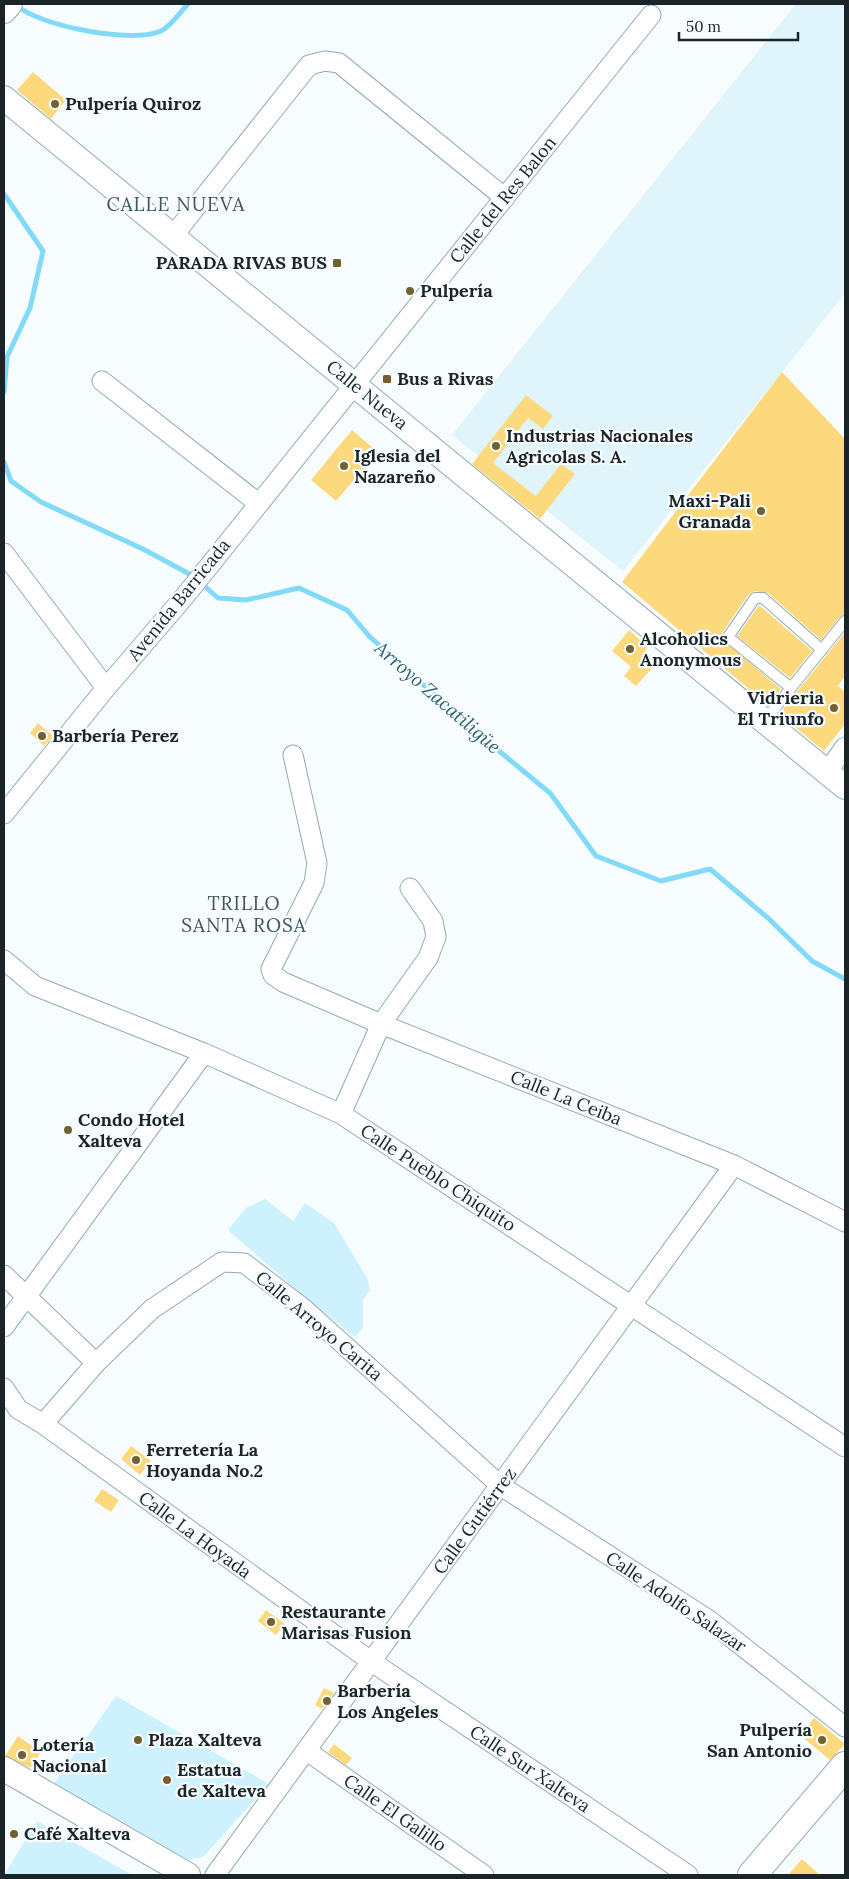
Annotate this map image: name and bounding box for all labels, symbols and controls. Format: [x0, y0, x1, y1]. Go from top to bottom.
scale bar [679, 10, 798, 42]
text: 50 m [686, 17, 721, 36]
place label: Pulpería Quiroz [65, 92, 201, 115]
marker: Pulpería Quiroz [49, 98, 61, 110]
street label: Calle del Res Balon [444, 131, 561, 268]
district label: CALLE NUEVA [107, 192, 246, 216]
place label: PARADA RIVAS BUS [156, 251, 327, 274]
marker: PARADA RIVAS BUS [331, 257, 343, 269]
place label: Pulpería [420, 279, 493, 302]
marker: Pulpería [404, 285, 416, 297]
street label: Calle Nueva [322, 355, 413, 435]
place label: Bus a Rivas [397, 367, 494, 390]
marker: Bus a Rivas [381, 373, 393, 385]
place label: Industrias Nacionales Agricolas S. A. [506, 424, 693, 468]
marker: Industrias Nacionales Agricolas S. A. [490, 440, 502, 452]
place label: Iglesia del Nazareño [354, 444, 441, 488]
marker: Iglesia del Nazareño [338, 460, 350, 472]
place label: Maxi-Pali Granada [668, 489, 752, 533]
marker: Maxi-Pali Granada [755, 505, 767, 517]
street label: Avenida Barricada [122, 534, 235, 666]
place label: Alcoholics Anonymous [640, 627, 742, 671]
water label: Arroyo Zacatiligüe [369, 635, 506, 758]
marker: Alcoholics Anonymous [624, 643, 636, 655]
place label: Vidrieria El Triunfo [737, 686, 825, 730]
marker: Vidrieria El Triunfo [828, 702, 840, 714]
place label: Barbería Perez [52, 724, 179, 747]
marker: Barbería Perez [36, 730, 48, 742]
district label: TRILLO SANTA ROSA [181, 891, 307, 937]
street label: Calle La Ceiba [507, 1065, 625, 1130]
place label: Condo Hotel Xalteva [78, 1108, 185, 1152]
street label: Calle Pueblo Chiquito [356, 1119, 520, 1236]
marker: Condo Hotel Xalteva [62, 1124, 74, 1136]
street label: Calle Arroyo Carita [251, 1266, 388, 1386]
place label: Ferretería La Hoyanda No.2 [146, 1438, 263, 1482]
marker: Ferretería La Hoyanda No.2 [130, 1454, 142, 1466]
street label: Calle Gutiérrez [428, 1463, 521, 1579]
street label: Calle La Hoyada [134, 1486, 256, 1583]
street label: Calle Adolfo Salazar [602, 1546, 751, 1657]
place label: Restaurante Marisas Fusion [281, 1600, 412, 1644]
marker: Restaurante Marisas Fusion [265, 1616, 277, 1628]
place label: Barbería Los Angeles [337, 1679, 439, 1723]
marker: Barbería Los Angeles [321, 1695, 333, 1707]
place label: Pulpería San Antonio [707, 1718, 813, 1762]
street label: Calle Sur Xalteva [466, 1720, 595, 1817]
place label: Plaza Xalteva [148, 1728, 262, 1751]
place label: Lotería Nacional [32, 1733, 107, 1777]
marker: Plaza Xalteva [132, 1734, 144, 1746]
marker: Pulpería San Antonio [816, 1734, 828, 1746]
marker: Lotería Nacional [16, 1749, 28, 1761]
place label: Estatua de Xalteva [177, 1758, 266, 1802]
street label: Calle El Galillo [339, 1769, 451, 1856]
marker: Estatua de Xalteva [161, 1774, 173, 1786]
place label: Café Xalteva [24, 1822, 131, 1845]
marker: Café Xalteva [8, 1828, 20, 1840]

